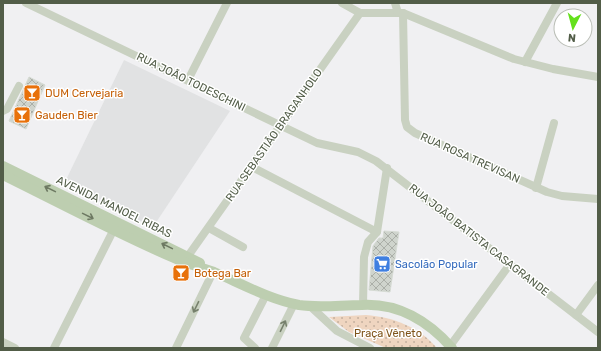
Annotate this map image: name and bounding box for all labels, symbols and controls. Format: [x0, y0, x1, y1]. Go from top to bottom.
north arrow [553, 8, 593, 48]
text: N [567, 31, 577, 44]
street label: RUA JOÃO TODESCHINI [134, 50, 248, 114]
street label: RUA SEBASTIÃO BRAGANHOLO [223, 66, 325, 204]
bar icon: DUM Cervejaria [22, 83, 42, 103]
place label: DUM Cervejaria [45, 87, 123, 100]
bar icon: Gauden Bier [12, 105, 32, 125]
place label: Gauden Bier [35, 109, 98, 122]
street label: RUA ROSA TREVISAN [418, 130, 522, 186]
street label: AVENIDA MANOEL RIBAS [54, 173, 174, 241]
street label: RUA JOÃO BATISTA CASAGRANDE [406, 181, 552, 299]
one-way arrow [44, 185, 56, 192]
one-way arrow [82, 213, 94, 221]
one-way arrow [161, 242, 173, 249]
supermarket icon: Sacolão Popular [372, 254, 392, 274]
place label: Sacolão Popular [395, 258, 478, 271]
bar icon: Botega Bar [171, 263, 191, 283]
place label: Botega Bar [194, 267, 252, 280]
one-way arrow [192, 300, 199, 312]
one-way arrow [280, 320, 287, 332]
park label: Praça Vêneto [354, 327, 422, 340]

